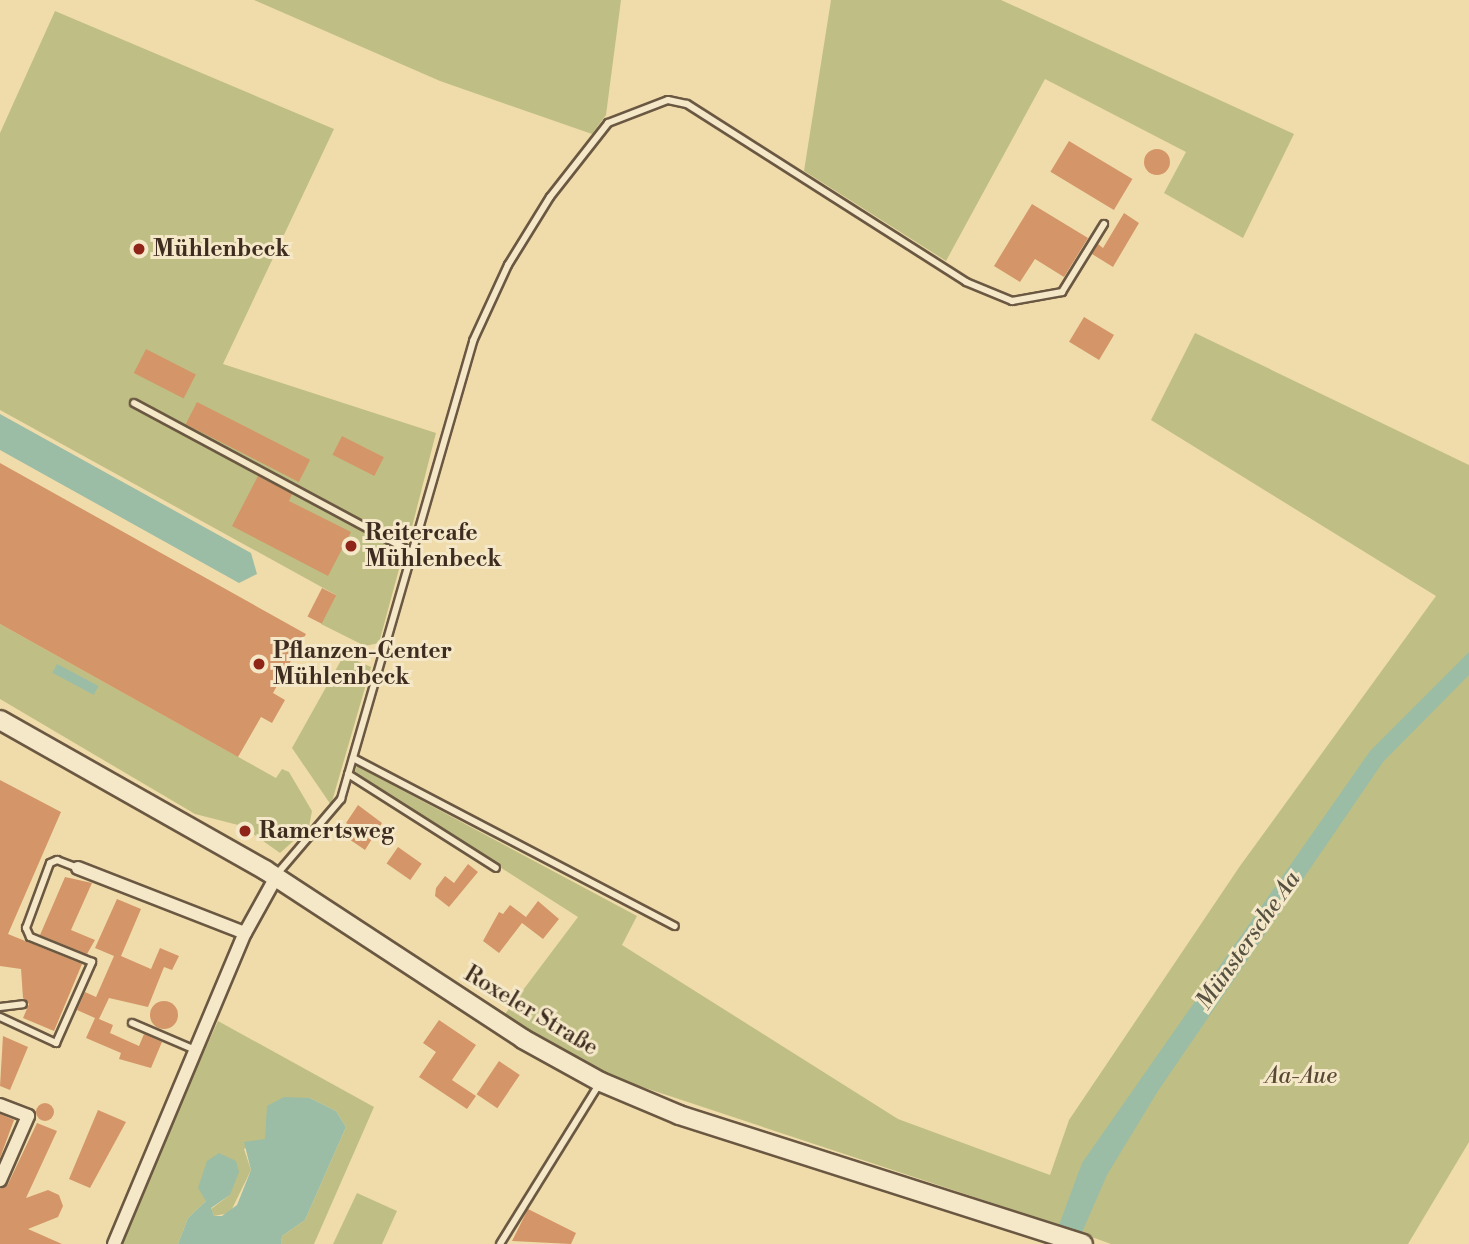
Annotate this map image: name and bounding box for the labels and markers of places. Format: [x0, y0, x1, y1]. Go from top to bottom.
place label: Mühlenbeck [153, 235, 290, 263]
marker: Mühlenbeck [131, 241, 147, 257]
place label: Reitercafe Mühlenbeck [365, 519, 502, 573]
marker: Reitercafe Mühlenbeck [343, 538, 359, 554]
place label: Pflanzen-Center Mühlenbeck [273, 637, 452, 691]
marker: Pflanzen-Center Mühlenbeck [251, 656, 267, 672]
place label: Ramertsweg [259, 817, 394, 845]
marker: Ramertsweg [237, 823, 253, 839]

